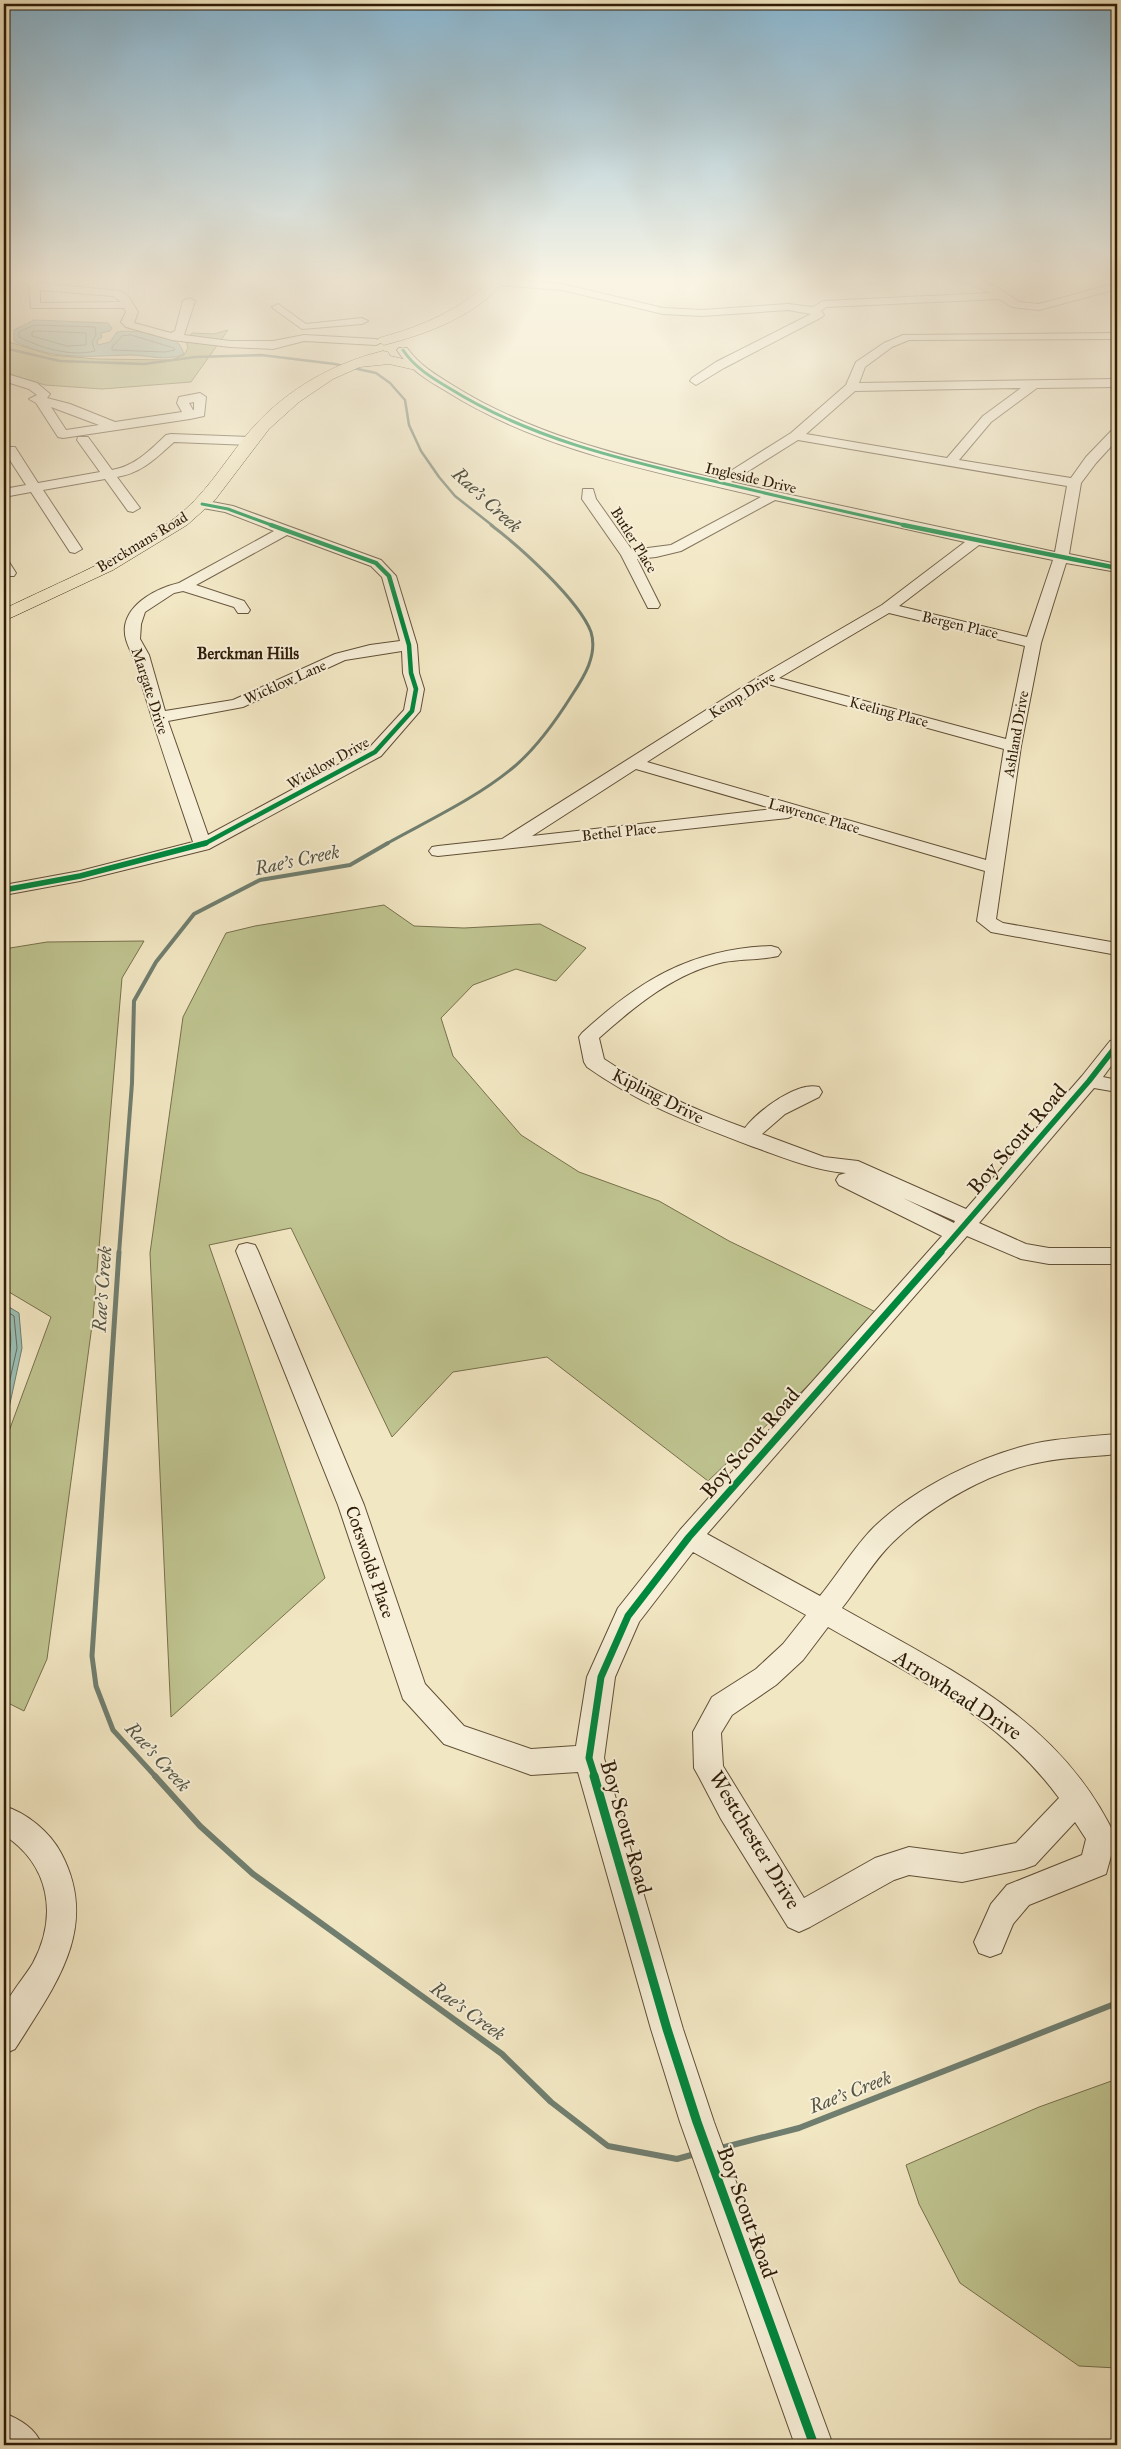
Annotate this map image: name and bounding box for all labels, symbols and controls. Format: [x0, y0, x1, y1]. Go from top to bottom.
street label: Ingleside Drive [704, 459, 798, 497]
water label: Rae's Creek [447, 462, 527, 538]
street label: Butler Place [607, 504, 661, 576]
street label: Berckmans Road [93, 508, 191, 576]
street label: Bergen Place [920, 607, 1000, 643]
district label: Berckman Hills [197, 644, 299, 663]
street label: Margate Drive [127, 645, 173, 737]
street label: Wicklow Lane [241, 656, 329, 708]
street label: Kemp Drive [706, 668, 778, 722]
street label: Ashland Drive [999, 689, 1032, 780]
street label: Keeling Place [848, 693, 930, 731]
street label: Wicklow Drive [284, 733, 372, 793]
street label: Lawrence Place [766, 794, 862, 838]
street label: Bethel Place [581, 819, 657, 845]
water label: Rae's Creek [252, 840, 342, 880]
street label: Kipling Drive [608, 1063, 708, 1129]
street label: Boy Scout Road [962, 1078, 1072, 1200]
water label: Rae's Creek [87, 1245, 117, 1334]
street label: Boy Scout Road [695, 1382, 805, 1504]
street label: Cotswolds Place [340, 1503, 400, 1621]
street label: Arrowhead Drive [888, 1644, 1027, 1746]
water label: Rae's Creek [120, 1717, 196, 1797]
street label: Boy Scout Road [594, 1757, 658, 1898]
street label: Westchester Drive [703, 1766, 807, 1914]
water label: Rae's Creek [426, 1976, 510, 2046]
water label: Rae's Creek [805, 2066, 895, 2119]
street label: Boy Scout Road [711, 2143, 783, 2282]

